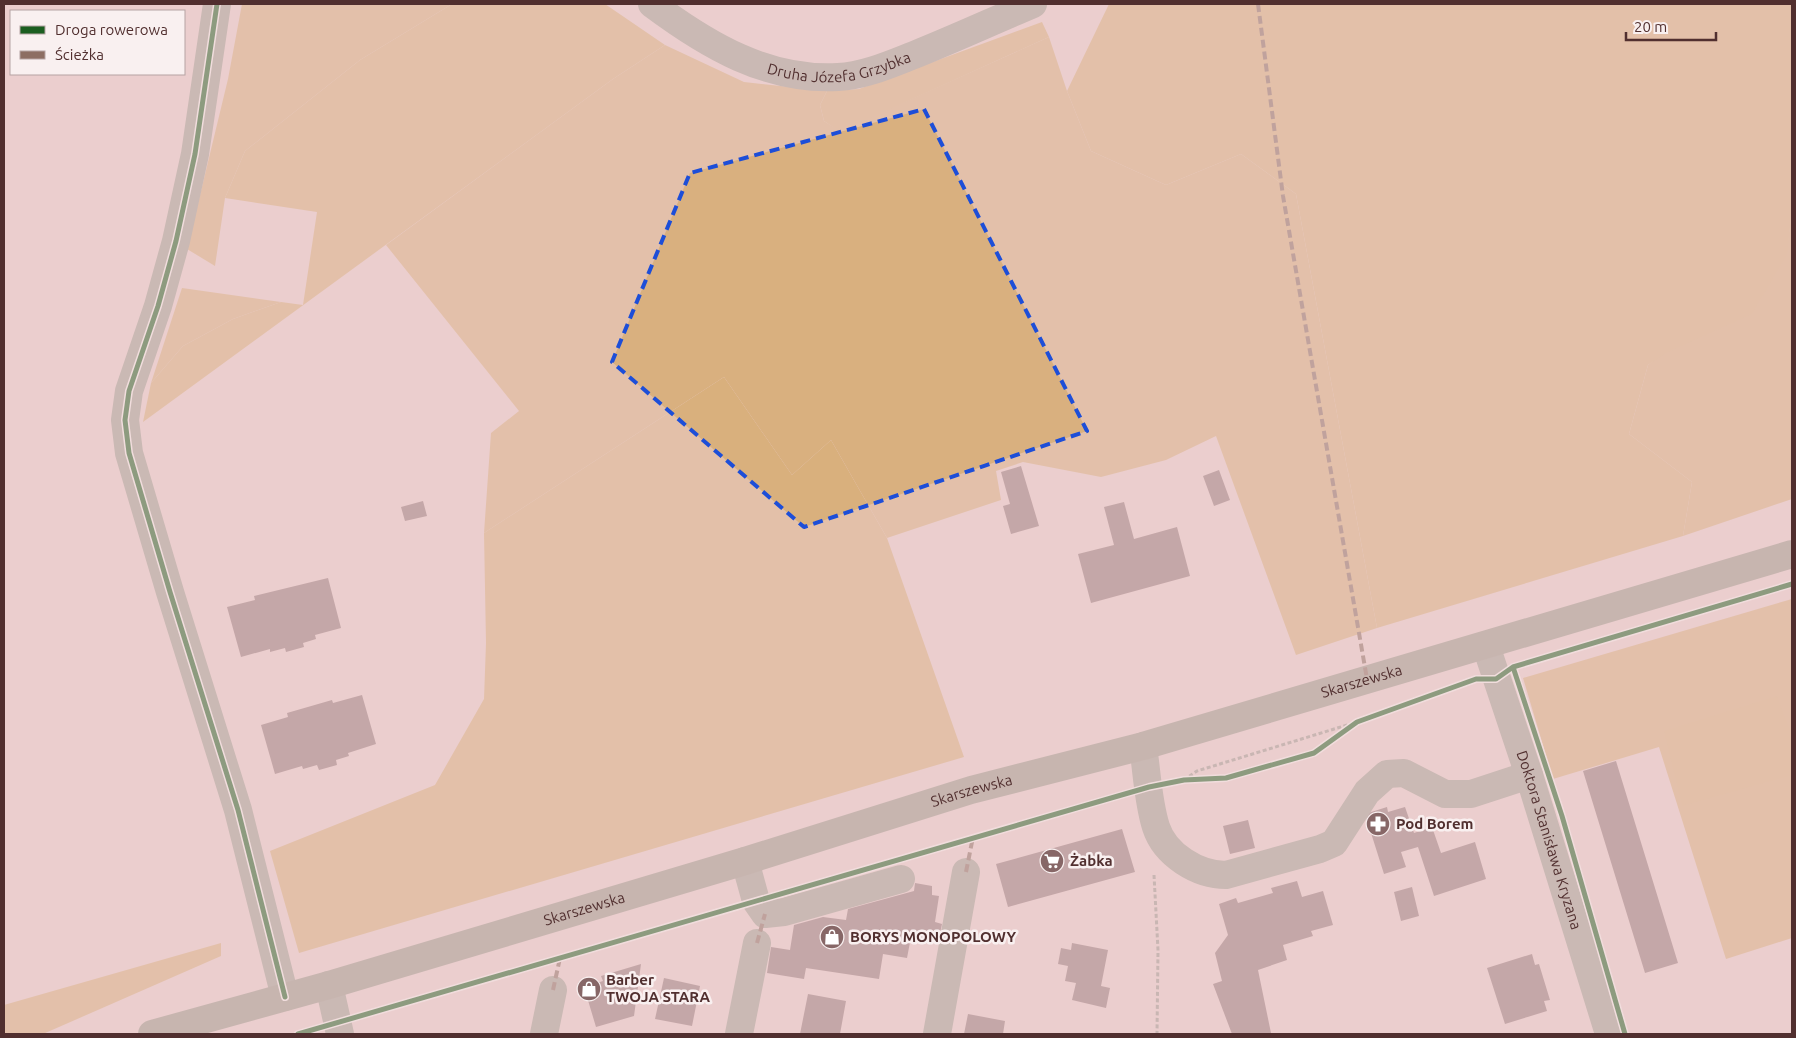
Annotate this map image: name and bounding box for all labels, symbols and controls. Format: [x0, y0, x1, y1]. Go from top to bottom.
legend [10, 10, 185, 75]
scale bar [1626, 10, 1716, 42]
text: 20 m [1634, 18, 1667, 35]
text: Droga rowerowa [55, 21, 168, 38]
text: Ścieżka [55, 46, 104, 63]
street label: Druha Józefa Grzybka [765, 48, 913, 85]
street label: Skarszewska [1319, 661, 1404, 701]
street label: Doktora Stanisława Kryzana [1513, 748, 1585, 931]
street label: Skarszewska [929, 771, 1014, 810]
pharmacy icon: Pod Borem [1365, 811, 1391, 837]
place label: Pod Borem [1396, 815, 1473, 832]
supermarket icon: Żabka [1039, 848, 1065, 874]
place label: Żabka [1070, 852, 1113, 869]
street label: Skarszewska [542, 888, 627, 929]
shop icon: BORYS MONOPOLOWY [819, 924, 845, 950]
place label: BORYS MONOPOLOWY [850, 928, 1016, 945]
place label: Barber TWOJA STARA [606, 971, 711, 1005]
shop icon: Barber TWOJA STARA [576, 976, 602, 1002]

